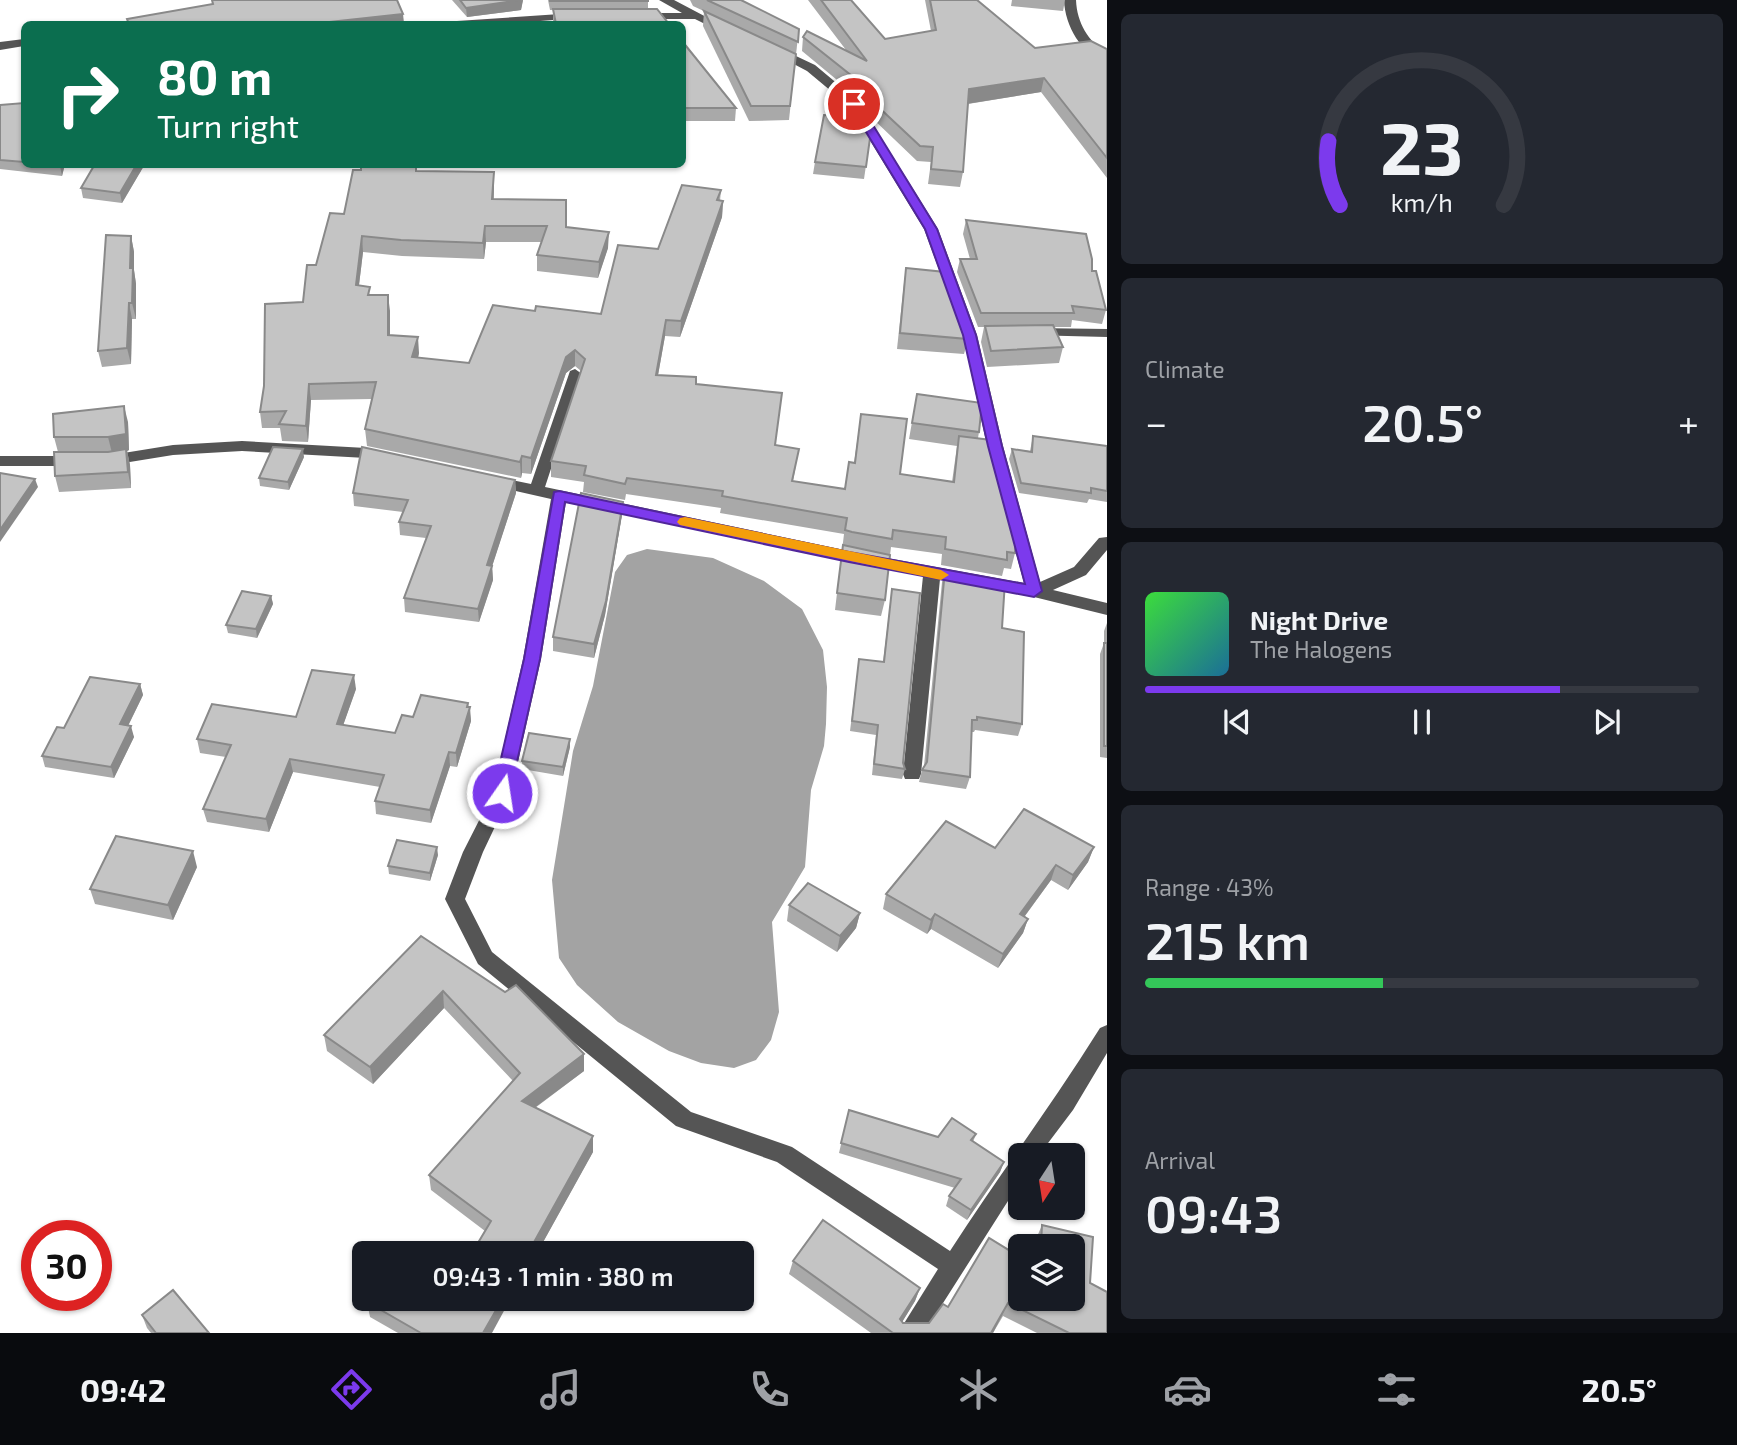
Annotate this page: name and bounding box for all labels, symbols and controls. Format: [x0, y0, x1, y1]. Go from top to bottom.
text: 80 m [157, 46, 272, 105]
icon: right [42, 49, 133, 140]
pin [824, 74, 884, 134]
icon: arrive [835, 85, 873, 123]
text: 23 [1380, 102, 1464, 190]
text: Turn right [157, 106, 299, 144]
text: km/h [1391, 187, 1453, 217]
text: Climate [1145, 355, 1225, 383]
text: 20.5° [1362, 390, 1483, 452]
text: − [1145, 399, 1167, 445]
text: + [1678, 399, 1699, 445]
text: Night Drive [1250, 604, 1388, 635]
text: The Halogens [1250, 635, 1392, 663]
icon: previous [1218, 703, 1256, 741]
icon: pause [1403, 703, 1441, 741]
icon: next [1588, 703, 1626, 741]
position arrow [465, 756, 539, 830]
text: Range · 43% [1145, 873, 1273, 901]
text: 215 km [1145, 908, 1310, 970]
north arrow [1008, 1143, 1085, 1220]
map controls [1008, 1143, 1085, 1311]
text: Arrival [1145, 1146, 1215, 1174]
text: 09:43 [1145, 1181, 1282, 1243]
speed limit sign: 30 [21, 1220, 112, 1311]
button: layers [1008, 1234, 1085, 1311]
text: 09:43 · 1 min · 380 m [432, 1260, 674, 1291]
icon: directions [327, 1365, 376, 1414]
icon: music [536, 1365, 585, 1414]
icon: phone [745, 1365, 794, 1414]
icon: climate [954, 1365, 1003, 1414]
icon: car [1163, 1365, 1212, 1414]
icon: filters [1372, 1365, 1421, 1414]
text: 09:42 [80, 1370, 166, 1408]
text: 20.5° [1582, 1370, 1657, 1408]

